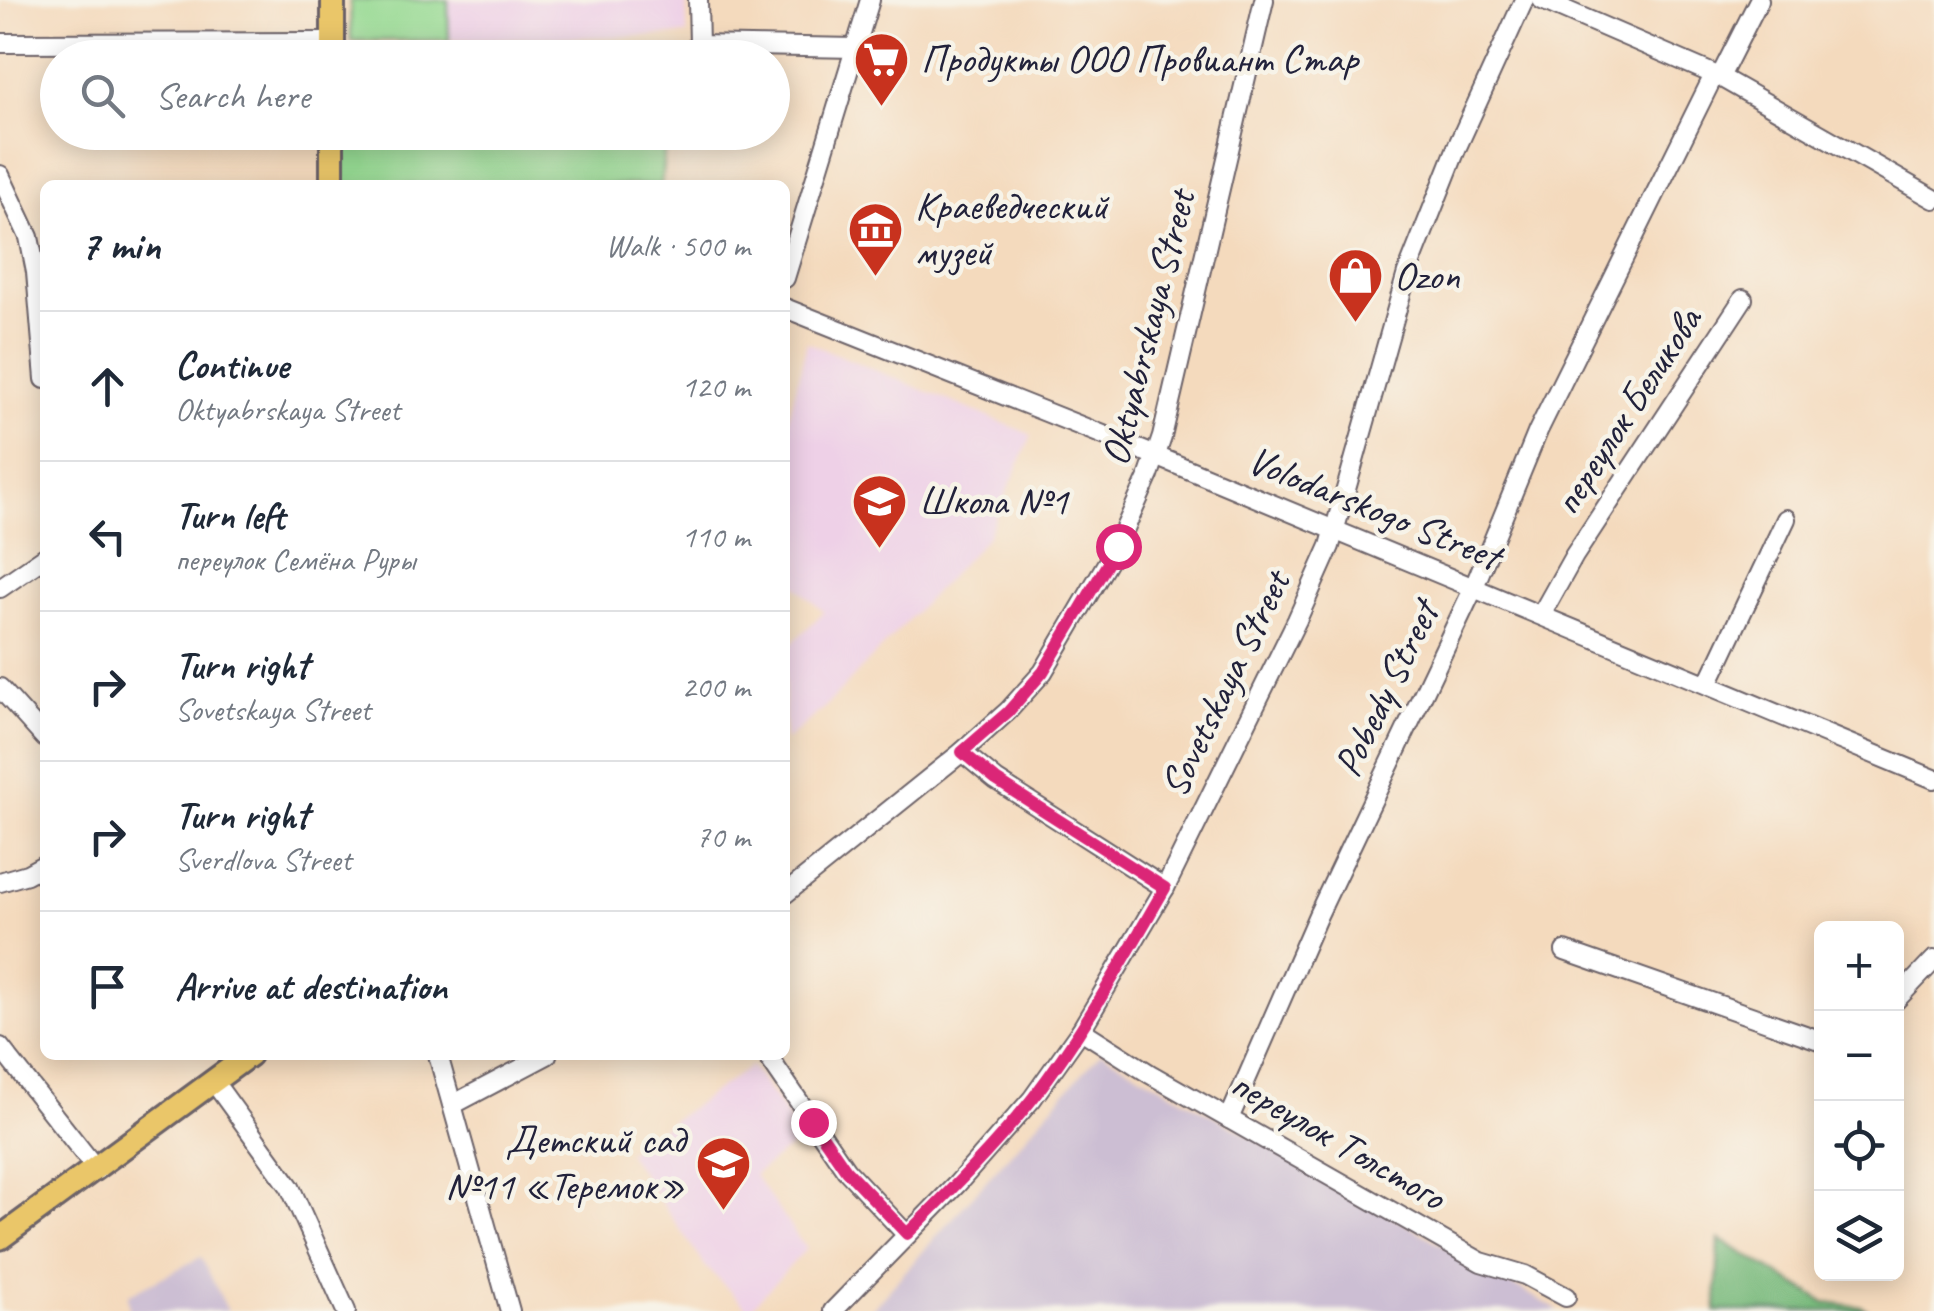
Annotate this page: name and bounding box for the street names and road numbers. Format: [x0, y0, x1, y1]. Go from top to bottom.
street label: Oktyabrskaya Street [1090, 182, 1207, 471]
street label: переулок Беликова [1542, 296, 1714, 524]
street label: Volodarskogo Street [1241, 435, 1513, 583]
street label: Sovetskaya Street [1149, 560, 1303, 805]
street label: Pobedy Street [1322, 588, 1452, 784]
street label: переулок Толстого [1222, 1059, 1456, 1222]

